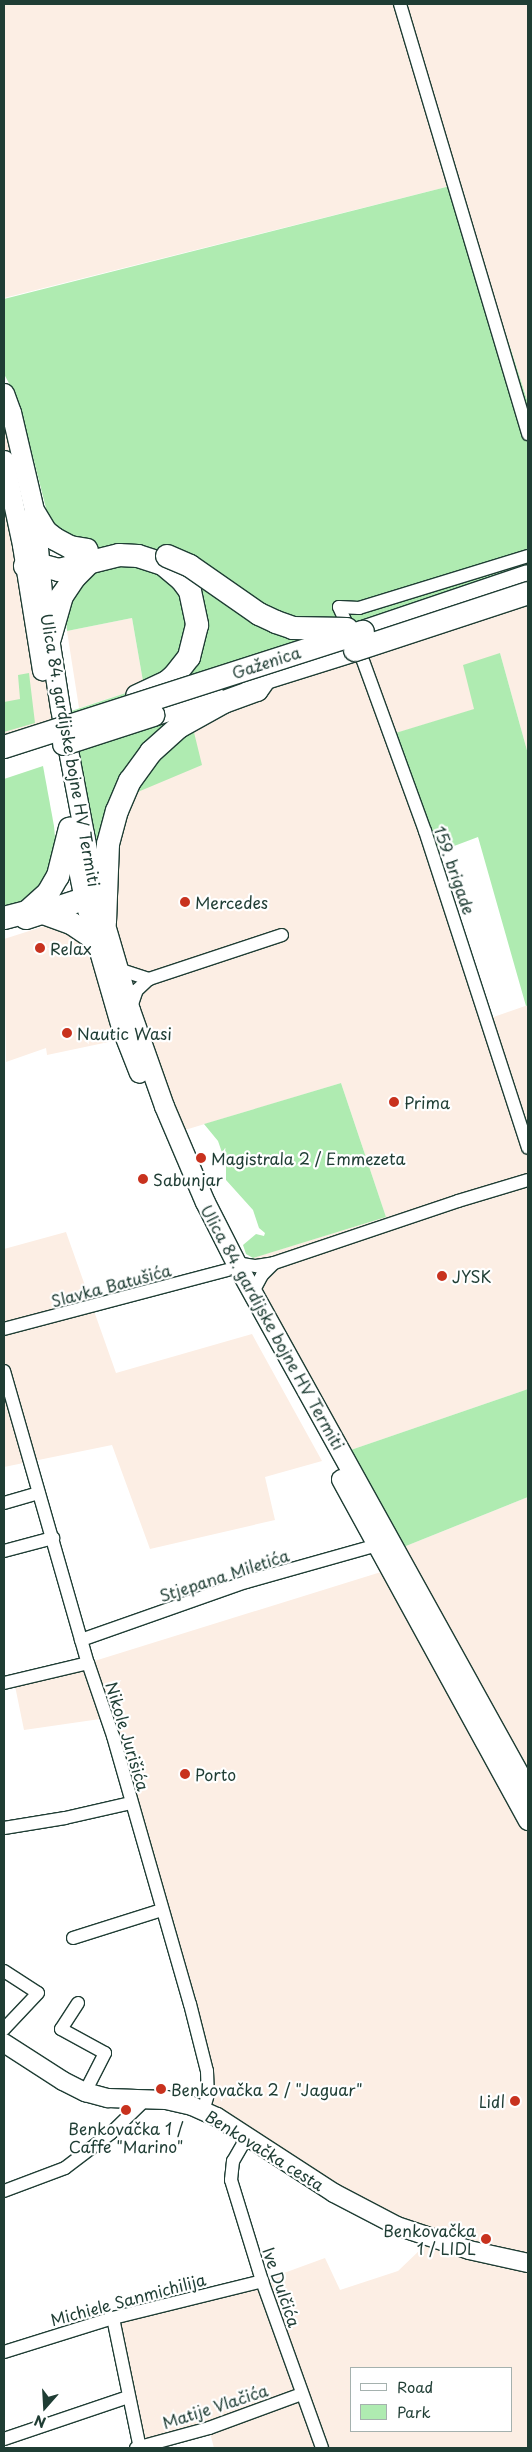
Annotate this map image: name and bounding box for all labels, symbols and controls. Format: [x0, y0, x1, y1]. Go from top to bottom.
street label: Ulica 84. gardijske bojne HV Termiti [37, 611, 105, 889]
street label: Gaženica [229, 642, 303, 682]
street label: 159. brigade [431, 823, 479, 917]
place label: Mercedes [195, 892, 268, 912]
marker: Mercedes [179, 896, 191, 908]
place label: Relax [50, 938, 92, 958]
marker: Relax [34, 942, 46, 954]
place label: Nautic Wasi [77, 1023, 171, 1043]
marker: Nautic Wasi [61, 1027, 73, 1039]
place label: Prima [404, 1092, 450, 1112]
marker: Prima [388, 1096, 400, 1108]
place label: Magistrala 2 / Emmezeta [211, 1148, 407, 1168]
marker: Magistrala 2 / Emmezeta [195, 1152, 207, 1164]
place label: Sabunjar [153, 1169, 223, 1189]
marker: Sabunjar [137, 1173, 149, 1185]
street label: Ulica 84. gardijske bojne HV Termiti [197, 1200, 349, 1454]
street label: Slavka Batušića [49, 1260, 173, 1310]
place label: JYSK [452, 1266, 492, 1286]
marker: JYSK [436, 1270, 448, 1282]
street label: Stjepana Miletića [157, 1545, 291, 1605]
street label: Nikole Jurišića [102, 1678, 154, 1794]
place label: Porto [195, 1764, 236, 1784]
marker: Porto [179, 1768, 191, 1780]
place label: Benkovačka 2 / "Jaguar" [171, 2079, 364, 2099]
marker: Benkovačka 2 / "Jaguar" [155, 2083, 167, 2095]
place label: Lidl [479, 2091, 505, 2111]
marker: Lidl [509, 2095, 521, 2107]
marker: Benkovačka 1 / Caffe "Marino" [120, 2104, 132, 2116]
street label: Benkovačka cesta [202, 2105, 328, 2195]
place label: Benkovačka 1 / Caffe "Marino" [68, 2118, 184, 2156]
place label: Benkovačka 1 / LIDL [383, 2220, 476, 2258]
marker: Benkovačka 1 / LIDL [480, 2233, 492, 2245]
street label: Ive Dulčića [259, 2244, 305, 2330]
street label: Michiele Sanmichilija [48, 2269, 208, 2329]
legend [350, 2367, 512, 2432]
text: Road [397, 2375, 433, 2398]
street label: Matije Vlačića [160, 2380, 270, 2432]
north arrow [20, 2382, 70, 2432]
text: Park [397, 2400, 431, 2423]
text: N [31, 2410, 49, 2433]

